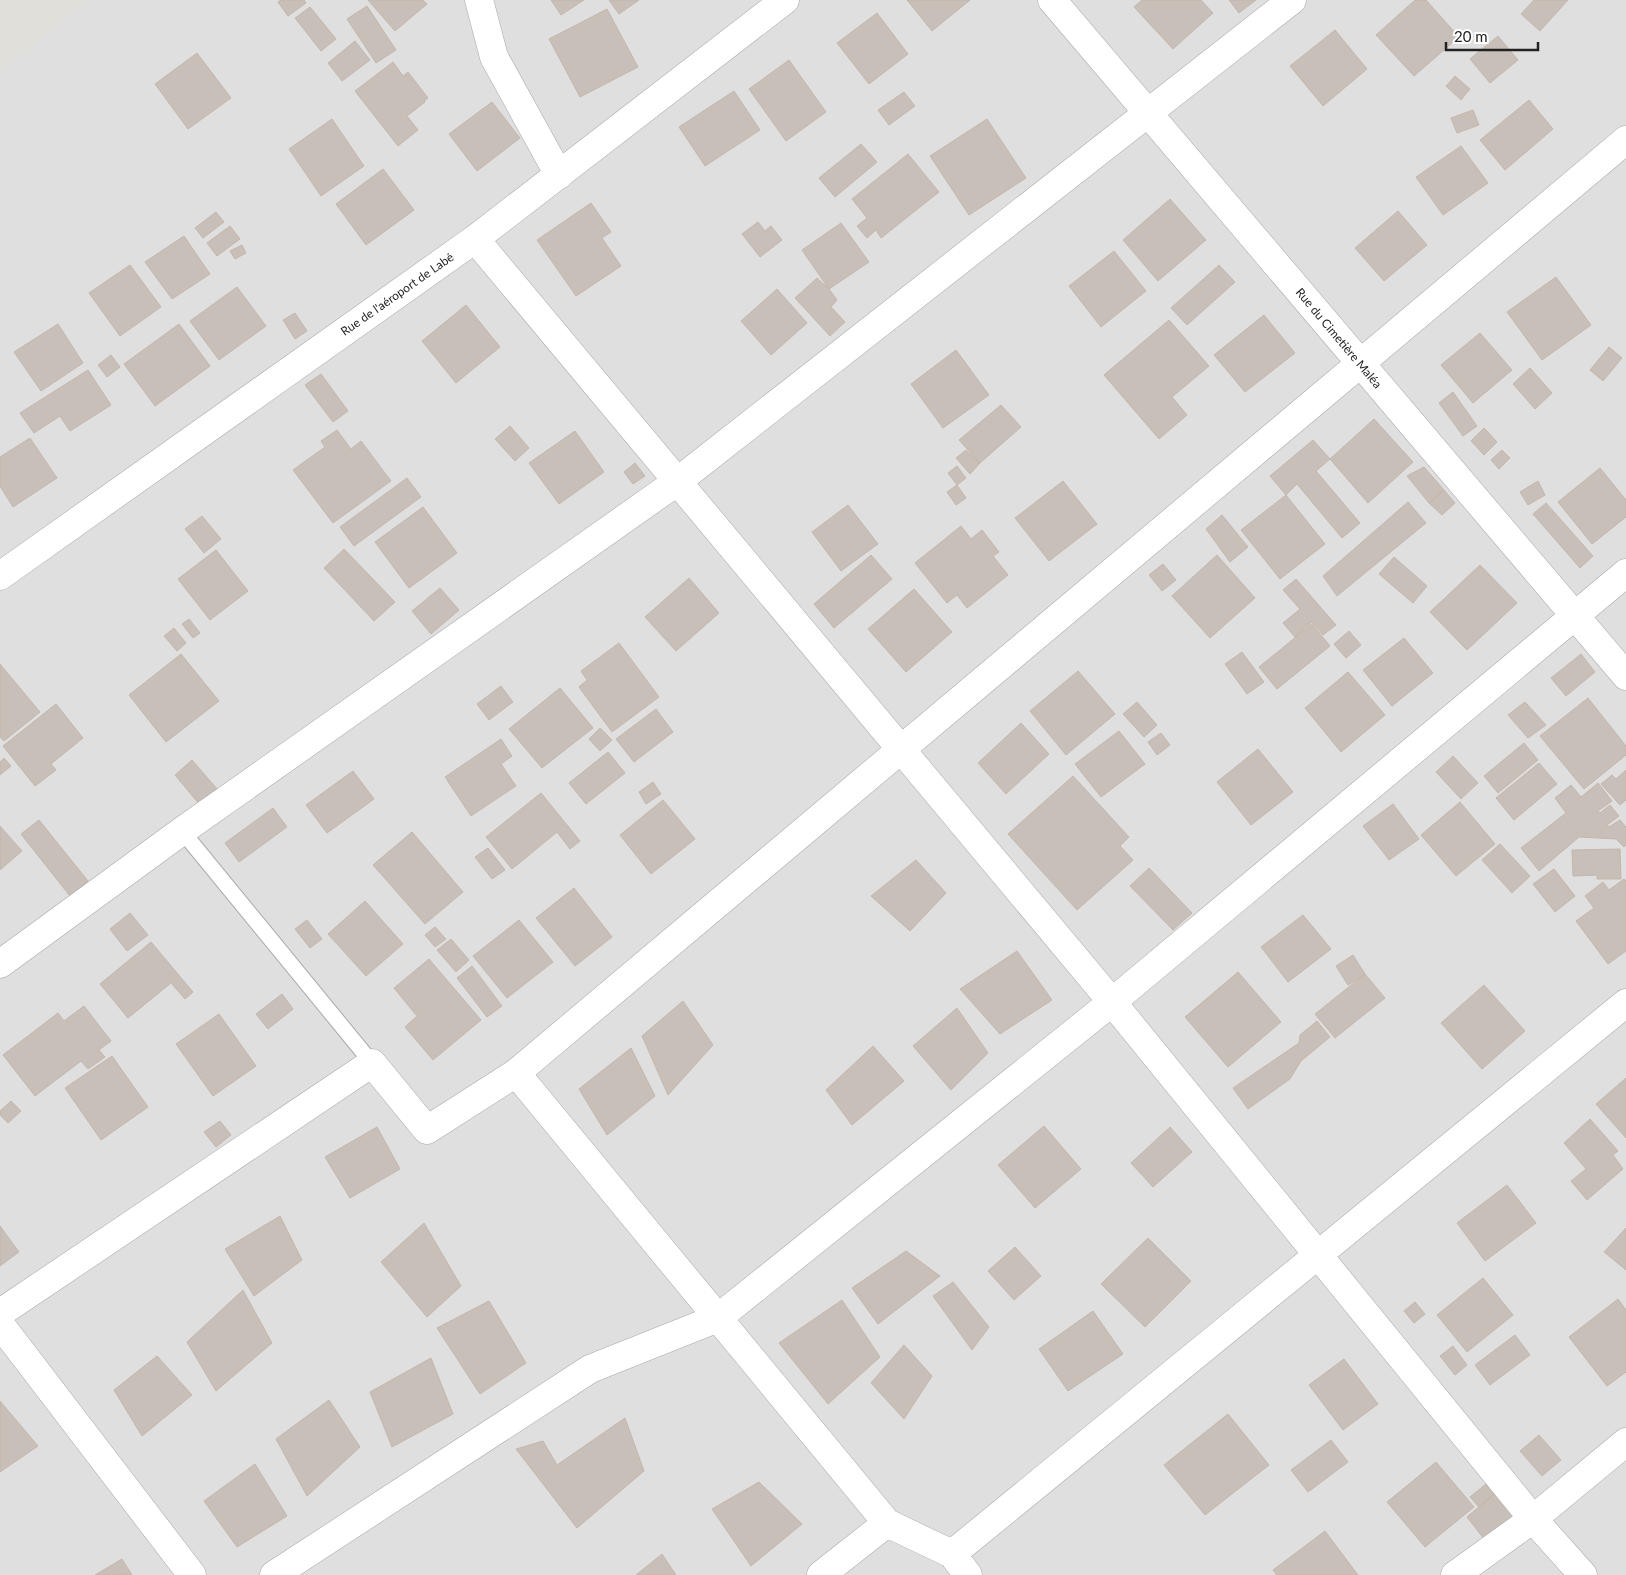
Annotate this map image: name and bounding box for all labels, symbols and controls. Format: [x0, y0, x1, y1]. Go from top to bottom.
scale bar [1446, 20, 1538, 52]
text: 20 m [1454, 27, 1488, 45]
street label: Rue de l'aéroport de Labé [338, 249, 456, 339]
street label: Rue du Cimetière Maléa [1293, 285, 1385, 391]

